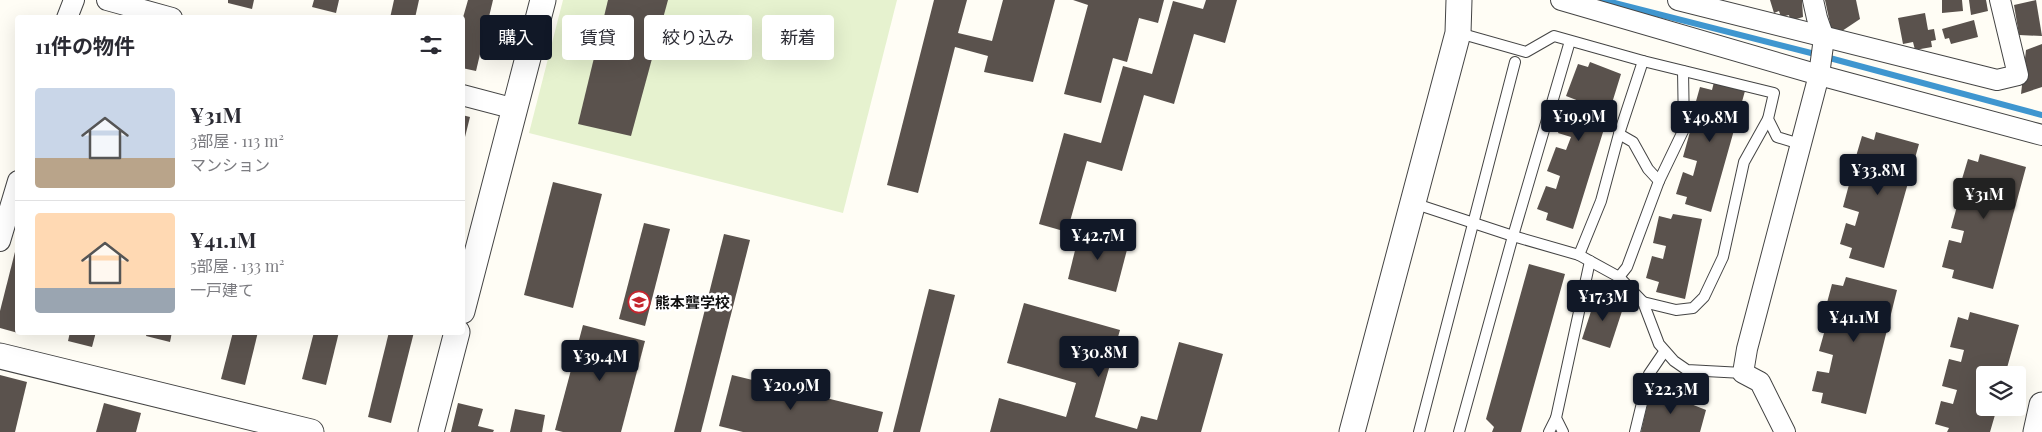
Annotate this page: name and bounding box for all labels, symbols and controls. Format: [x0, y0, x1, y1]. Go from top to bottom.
chip: 購入 [480, 15, 552, 60]
chip: 賃貸 [562, 15, 634, 60]
chip: 絞り込み [644, 15, 752, 60]
chip: 新着 [762, 15, 834, 60]
text: 11件の物件 [35, 31, 135, 59]
icon: filters [417, 31, 445, 59]
text: ¥31M [190, 100, 242, 128]
pin: ¥19.9M [1538, 100, 1620, 142]
pin: ¥49.8M [1669, 100, 1751, 143]
text: ¥19.9M [1552, 105, 1606, 126]
text: ¥49.8M [1682, 106, 1738, 127]
icon: home [75, 108, 135, 168]
text: 3部屋 · 113 m² [190, 130, 284, 151]
text: マンション [190, 154, 270, 175]
pin: ¥33.8M [1837, 154, 1919, 196]
text: ¥33.8M [1851, 159, 1905, 180]
pin: ¥31M [1954, 178, 2014, 220]
text: ¥31M [1964, 183, 2004, 204]
pin: ¥42.7M [1057, 218, 1139, 261]
text: ¥42.7M [1071, 224, 1125, 245]
text: ¥41.1M [190, 225, 257, 253]
icon: home [75, 233, 135, 293]
text: 5部屋 · 133 m² [190, 255, 285, 276]
text: 一戸建て [190, 279, 254, 300]
pin: ¥17.3M [1562, 280, 1644, 322]
text: ¥17.3M [1578, 285, 1628, 306]
school or university icon: 熊本聾学校 [627, 290, 651, 314]
place label: 熊本聾学校 [655, 292, 730, 312]
pin: ¥41.1M [1813, 300, 1895, 343]
text: ¥41.1M [1829, 306, 1879, 327]
pin: ¥30.8M [1058, 336, 1140, 378]
pin: ¥39.4M [559, 340, 641, 382]
text: ¥30.8M [1070, 341, 1128, 362]
text: ¥39.4M [572, 345, 628, 366]
map controls [1976, 366, 2026, 416]
button: layers [1976, 366, 2026, 416]
pin: ¥20.9M [750, 368, 832, 411]
pin: ¥22.3M [1630, 372, 1712, 415]
text: ¥20.9M [762, 374, 820, 395]
text: ¥22.3M [1644, 378, 1698, 399]

